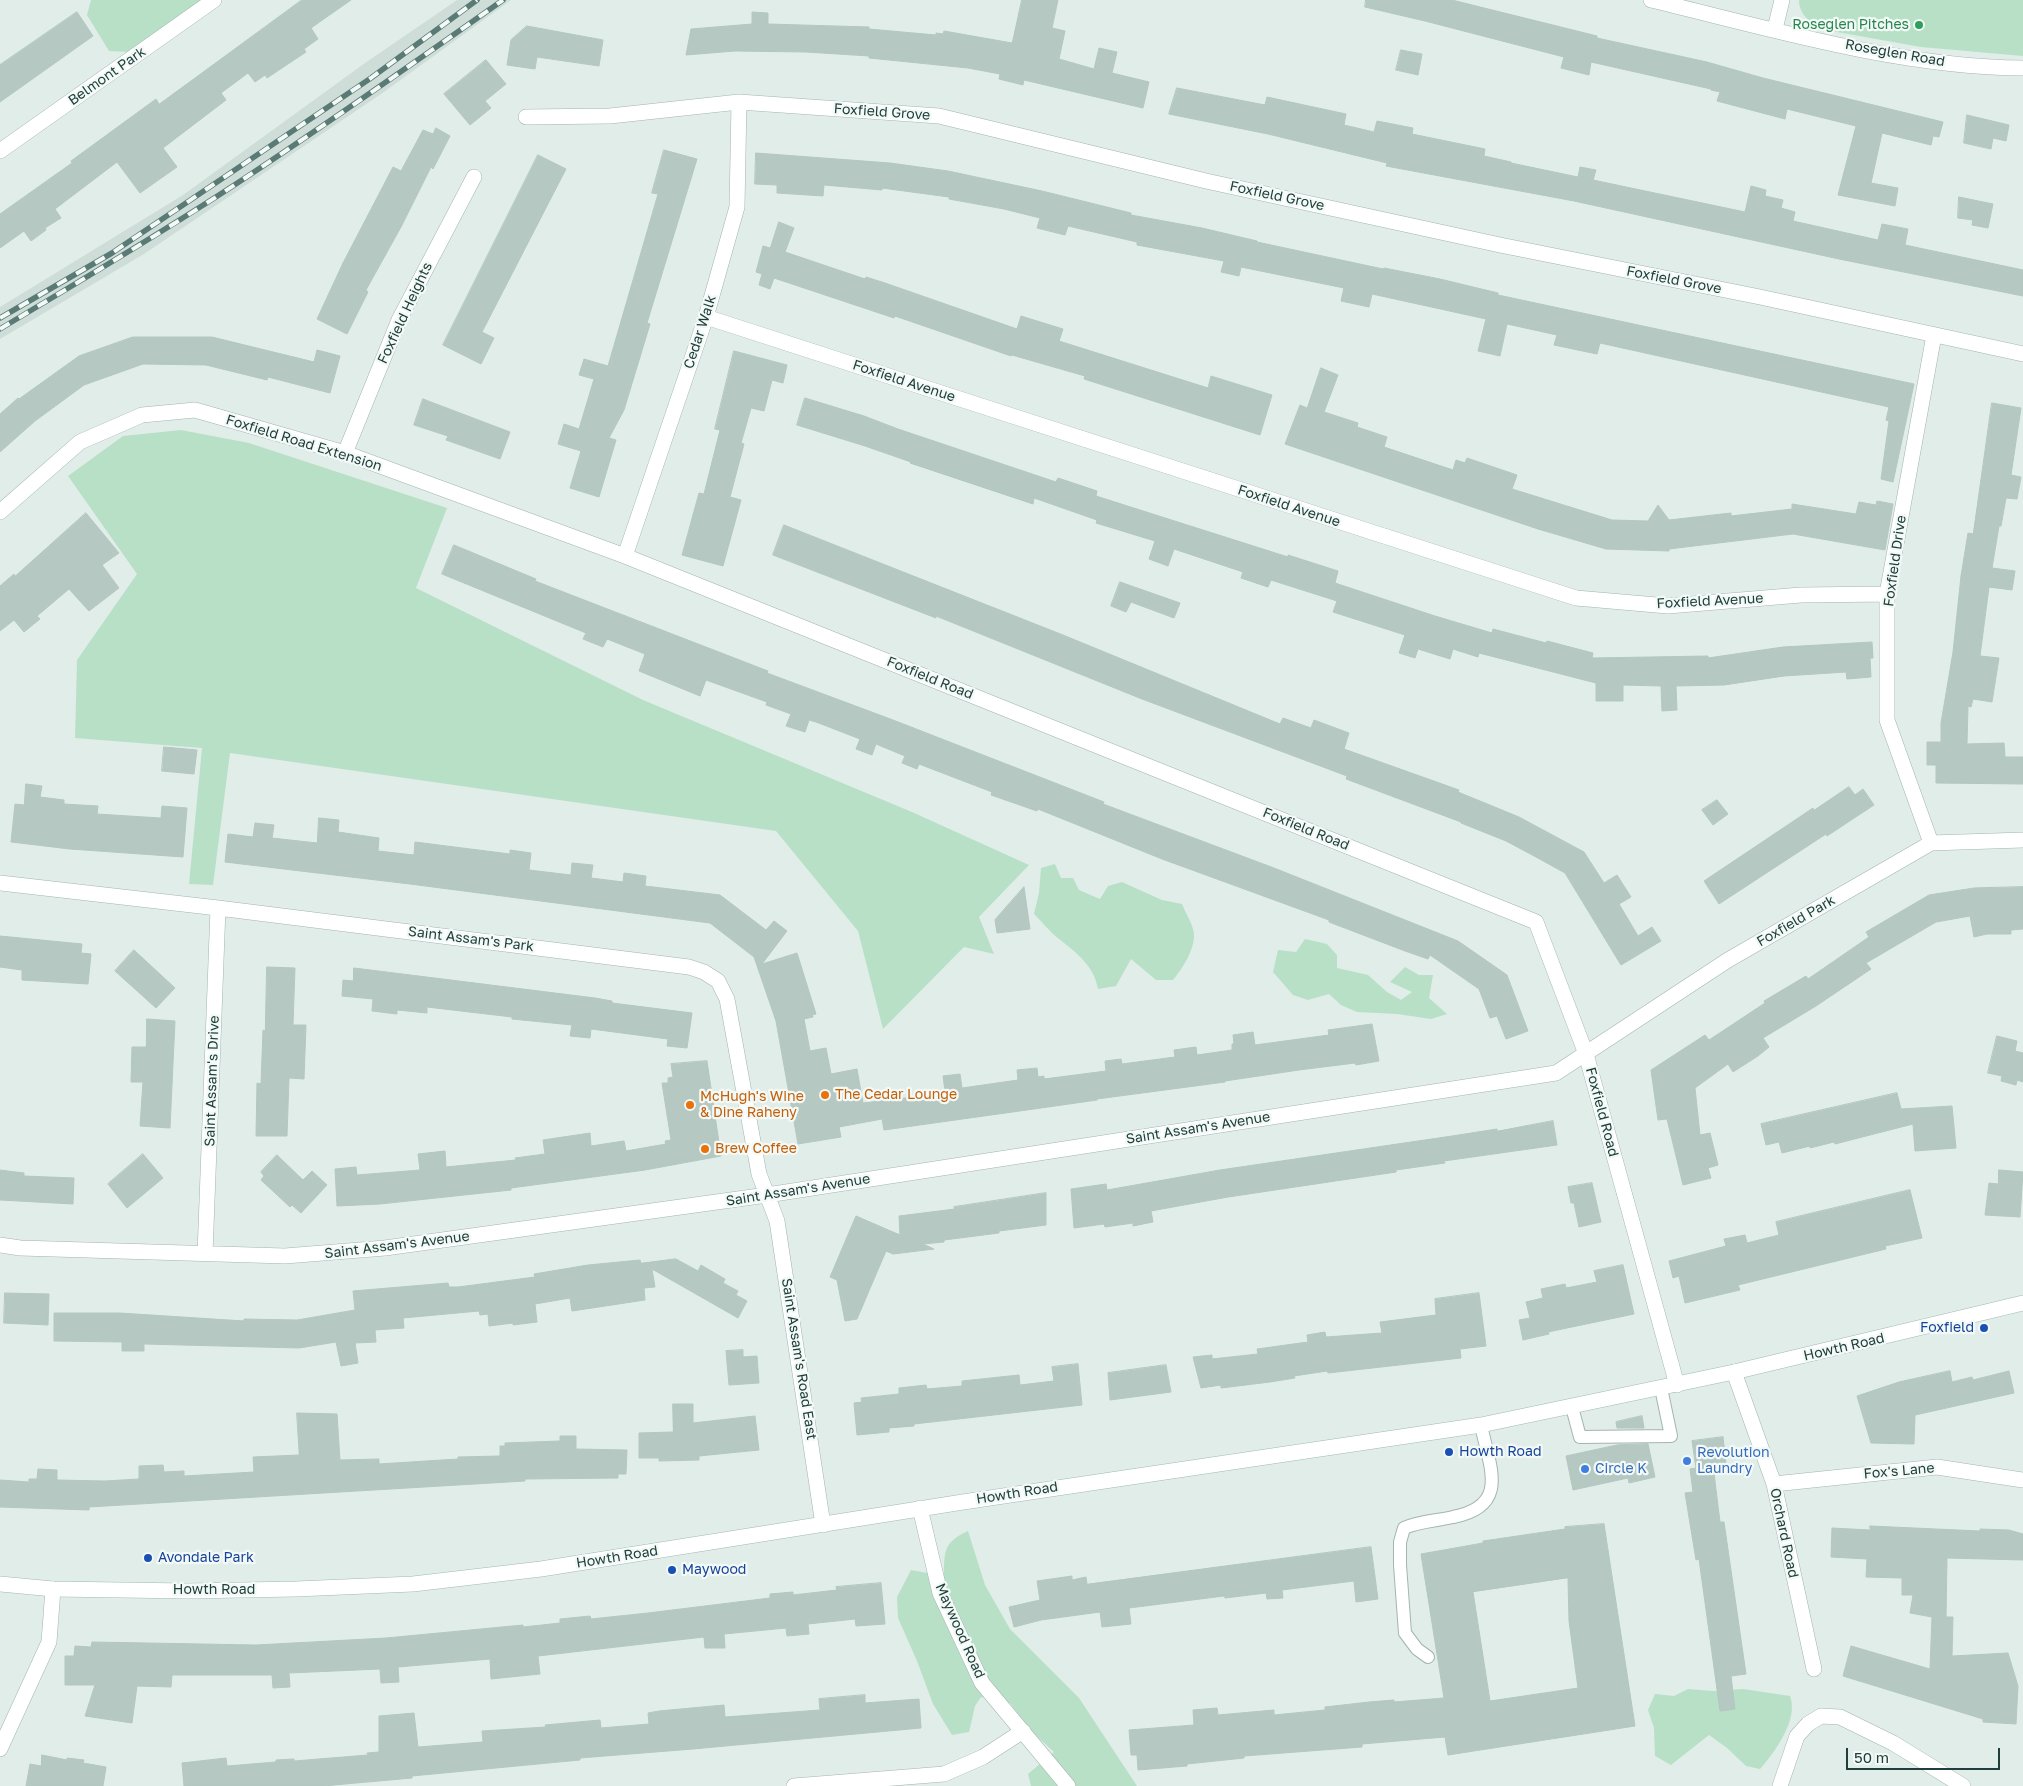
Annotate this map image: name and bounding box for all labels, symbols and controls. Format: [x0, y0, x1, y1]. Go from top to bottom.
place label: Roseglen Pitches [1792, 17, 1909, 33]
marker: Roseglen Pitches [1913, 19, 1925, 31]
street label: Roseglen Road [1844, 36, 1946, 70]
street label: Belmont Park [65, 43, 149, 109]
street label: Foxfield Grove [833, 100, 931, 124]
street label: Foxfield Grove [1228, 178, 1326, 214]
street label: Foxfield Heights [374, 260, 436, 366]
street label: Foxfield Grove [1625, 263, 1723, 297]
street label: Cedar Walk [680, 293, 720, 371]
street label: Foxfield Avenue [851, 357, 957, 405]
street label: Foxfield Road Extension [224, 411, 384, 475]
street label: Foxfield Avenue [1236, 482, 1342, 530]
street label: Foxfield Drive [1880, 514, 1910, 608]
street label: Foxfield Avenue [1656, 590, 1764, 612]
street label: Foxfield Road [884, 653, 976, 703]
street label: Foxfield Road [1260, 804, 1352, 854]
street label: Foxfield Park [1754, 892, 1838, 950]
street label: Saint Assam's Park [407, 923, 535, 955]
street label: Saint Assam's Drive [201, 1015, 223, 1147]
street label: Foxfield Road [1582, 1066, 1622, 1158]
place label: The Cedar Lounge [835, 1087, 957, 1103]
place label: McHugh's Wine & Dine Raheny [700, 1089, 804, 1122]
marker: The Cedar Lounge [819, 1089, 831, 1101]
marker: McHugh's Wine & Dine Raheny [684, 1099, 696, 1111]
street label: Saint Assam's Avenue [1125, 1108, 1271, 1148]
place label: Brew Coffee [715, 1141, 797, 1157]
marker: Brew Coffee [699, 1143, 711, 1155]
street label: Saint Assam's Avenue [725, 1170, 871, 1210]
street label: Saint Assam's Avenue [324, 1228, 470, 1262]
street label: Saint Assam's Road East [778, 1277, 820, 1441]
place label: Foxfield [1920, 1320, 1974, 1336]
marker: Foxfield [1978, 1322, 1990, 1334]
street label: Howth Road [1802, 1330, 1886, 1364]
place label: Howth Road [1459, 1444, 1542, 1460]
place label: Revolution Laundry [1697, 1445, 1769, 1478]
marker: Howth Road [1443, 1446, 1455, 1458]
marker: Revolution Laundry [1681, 1455, 1693, 1467]
street label: Fox's Lane [1863, 1460, 1935, 1482]
place label: Circle K [1595, 1461, 1647, 1477]
marker: Circle K [1579, 1463, 1591, 1475]
street label: Howth Road [975, 1478, 1059, 1508]
street label: Orchard Road [1766, 1486, 1802, 1580]
street label: Howth Road [575, 1542, 659, 1572]
place label: Avondale Park [158, 1550, 254, 1566]
marker: Avondale Park [142, 1552, 154, 1564]
place label: Maywood [682, 1562, 746, 1578]
marker: Maywood [666, 1564, 678, 1576]
street label: Maywood Road [932, 1581, 988, 1681]
street label: Howth Road [173, 1582, 255, 1598]
scale bar [1848, 1738, 2002, 1770]
text: 50 m [1854, 1748, 1889, 1766]

